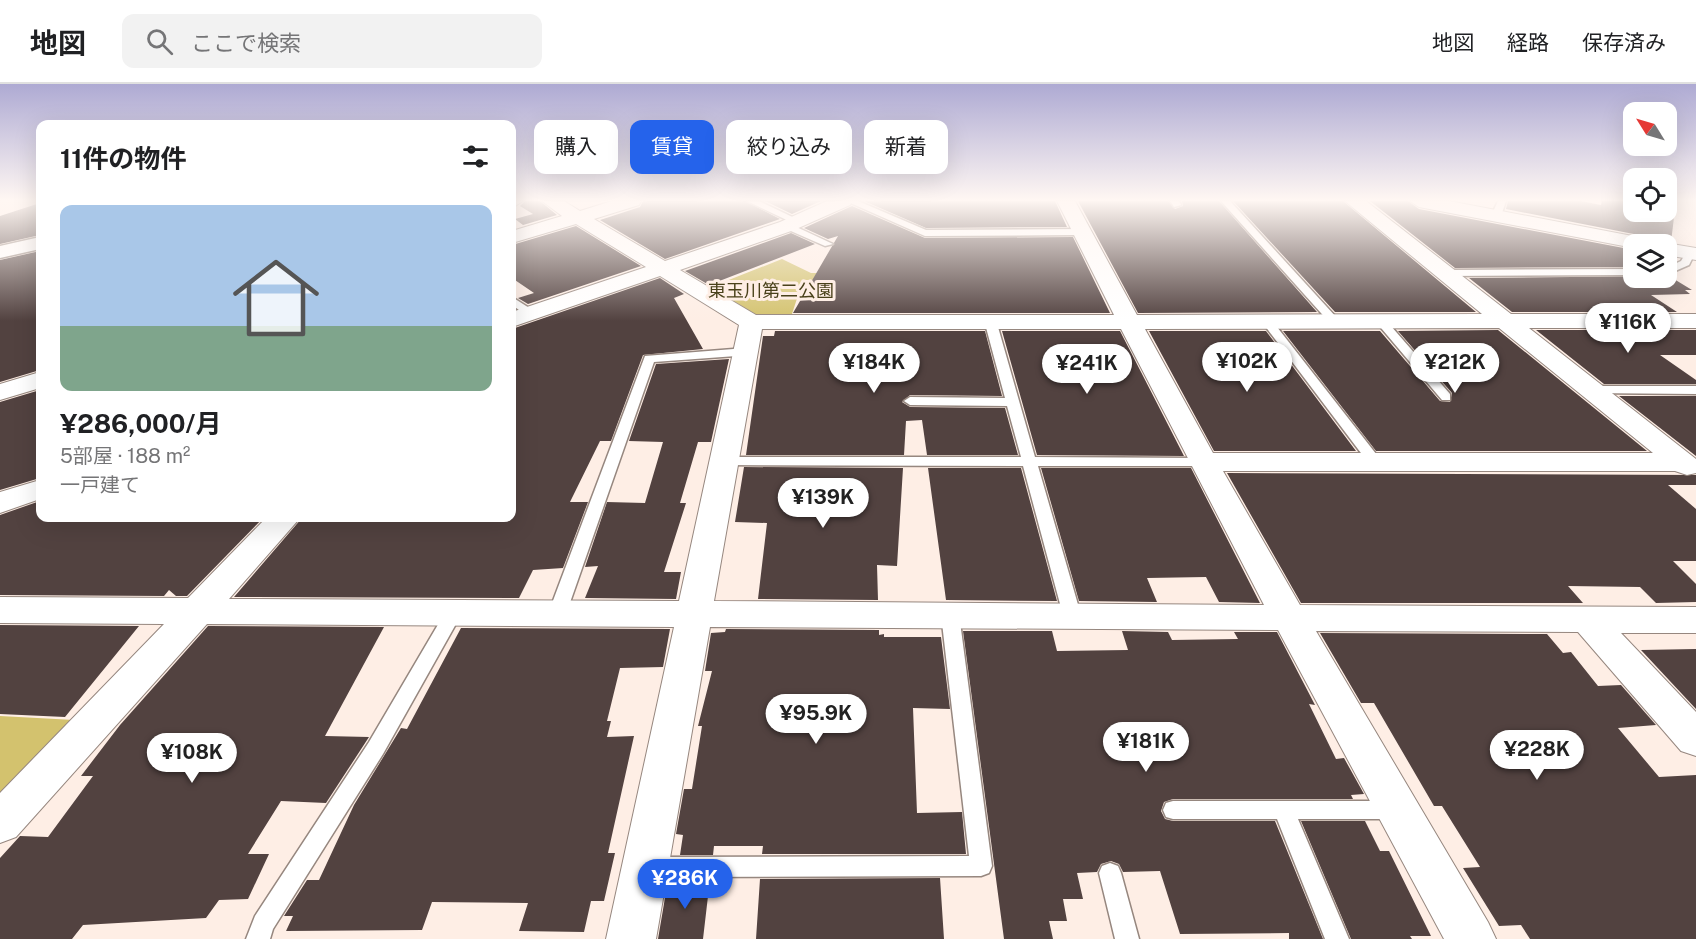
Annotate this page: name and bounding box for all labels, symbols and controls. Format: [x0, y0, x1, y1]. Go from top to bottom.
search box [122, 14, 542, 68]
icon: search [143, 25, 176, 58]
text: 地図 [30, 26, 86, 59]
text: ここで検索 [191, 30, 301, 56]
text: 地図 [1432, 30, 1474, 55]
text: 経路 [1507, 30, 1549, 55]
text: 保存済み [1582, 30, 1666, 55]
north arrow [1623, 102, 1677, 156]
map controls [1623, 102, 1677, 288]
chip: 購入 [534, 120, 618, 174]
chip: 賃貸 [630, 120, 714, 174]
chip: 絞り込み [726, 120, 852, 174]
chip: 新着 [864, 120, 948, 174]
icon: filters [459, 140, 492, 173]
text: 11件の物件 [60, 143, 186, 174]
button: locate [1623, 168, 1677, 222]
button: layers [1623, 234, 1677, 288]
icon: home [222, 244, 330, 352]
park label: 東玉川第二公園 [708, 280, 834, 301]
pin: ¥116K [1586, 303, 1670, 354]
text: ¥116K [1599, 310, 1657, 334]
pin: ¥102K [1205, 342, 1289, 393]
pin: ¥184K [832, 343, 916, 394]
pin: ¥212K [1413, 343, 1497, 394]
pin: ¥241K [1045, 344, 1129, 395]
text: ¥102K [1216, 349, 1278, 373]
text: ¥184K [843, 350, 905, 374]
text: ¥212K [1424, 350, 1486, 374]
text: ¥241K [1056, 351, 1118, 375]
text: ¥286,000/月 [60, 408, 221, 439]
text: 5部屋 · 188 m² [60, 444, 190, 468]
text: 一戸建て [60, 473, 140, 497]
pin: ¥139K [781, 478, 865, 529]
text: ¥139K [792, 485, 854, 509]
pin: ¥95.9K [767, 694, 865, 745]
text: ¥95.9K [780, 701, 852, 725]
pin: ¥181K [1104, 722, 1188, 773]
text: ¥181K [1117, 729, 1175, 753]
pin: ¥228K [1495, 730, 1579, 781]
pin: ¥108K [150, 733, 234, 784]
text: ¥228K [1504, 737, 1570, 761]
text: ¥108K [161, 740, 223, 764]
pin: ¥286K [643, 859, 727, 910]
text: ¥286K [652, 866, 718, 890]

